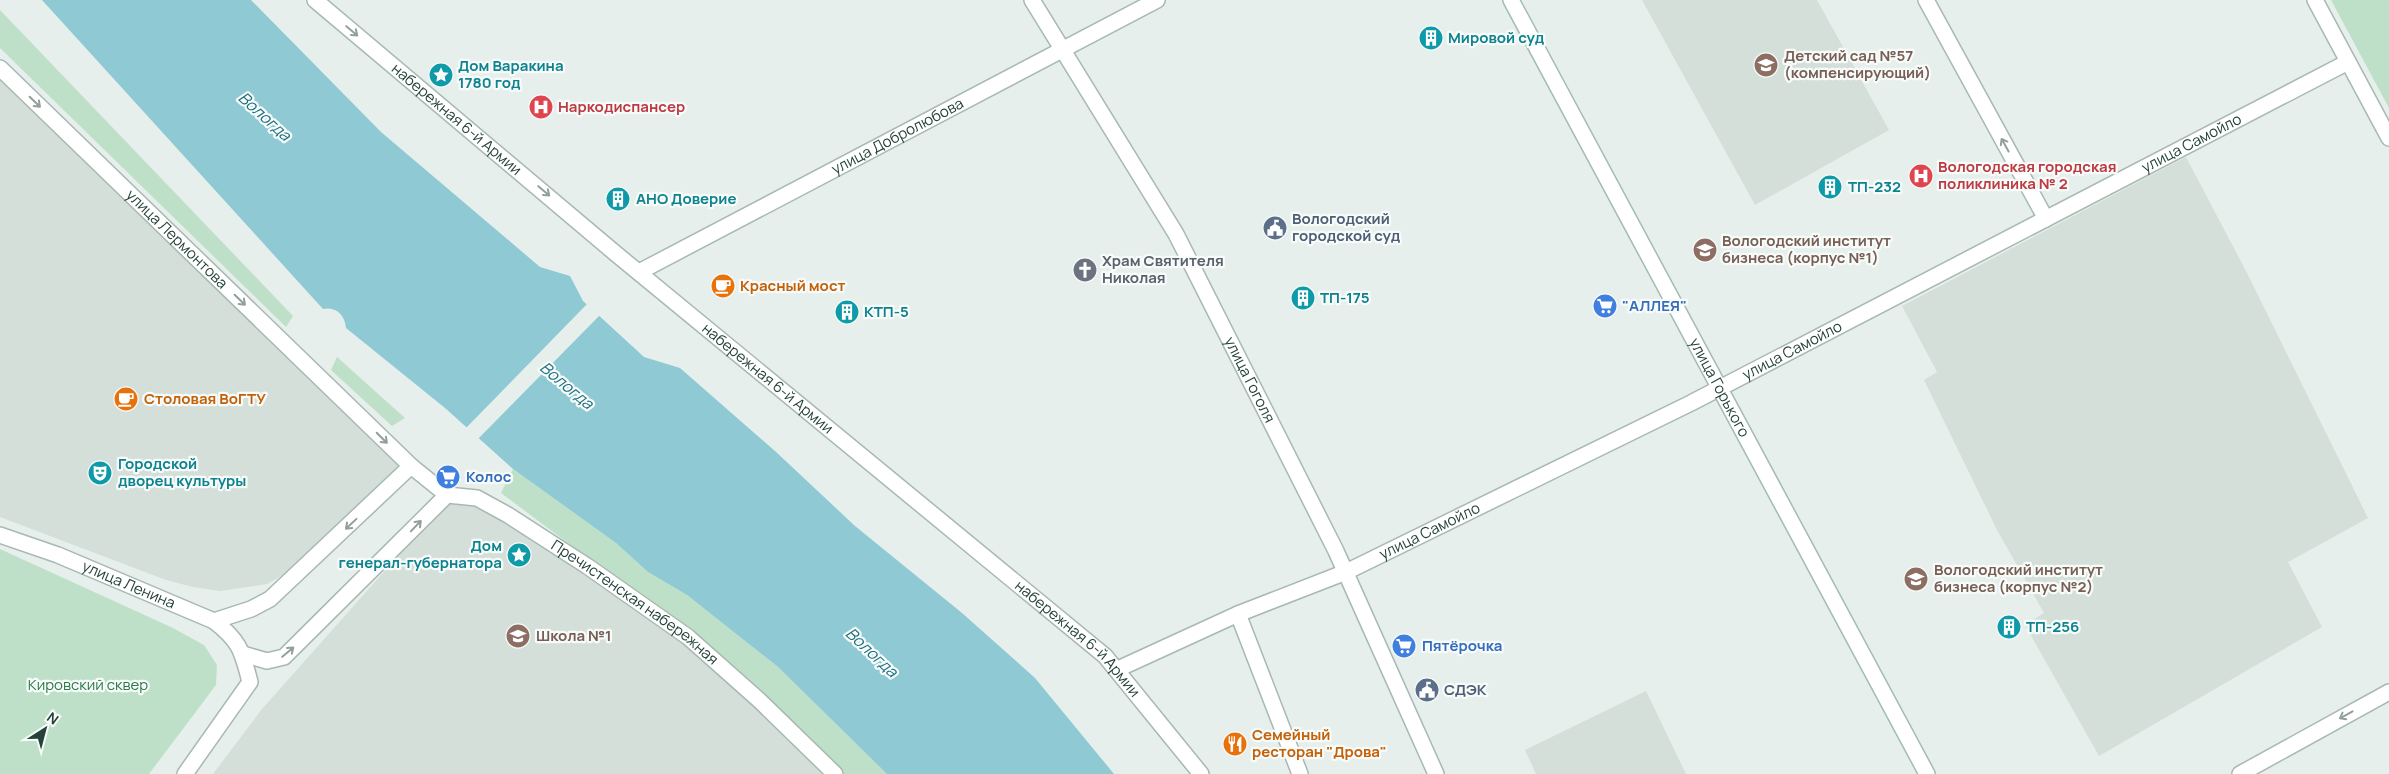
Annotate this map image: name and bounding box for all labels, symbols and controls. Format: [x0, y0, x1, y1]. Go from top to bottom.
building icon: Мировой суд [1418, 25, 1444, 51]
one-way arrow [345, 26, 358, 37]
place label: Мировой суд [1448, 27, 1545, 48]
place label: Детский сад №57 (компенсирующий) [1784, 45, 1931, 83]
school or university icon: Детский сад №57 (компенсирующий) [1753, 52, 1779, 78]
place label: Дом Варакина 1780 год [458, 55, 564, 93]
street label: набережная 6-й Армии [387, 58, 526, 180]
place icon: Дом Варакина 1780 год [428, 62, 454, 88]
water label: Вологда [234, 87, 297, 146]
street label: улица Добролюбова [828, 92, 967, 179]
hospital icon: Наркодиспансер [528, 94, 554, 120]
one-way arrow [29, 96, 41, 108]
place label: Наркодиспансер [558, 96, 685, 117]
street label: улица Самойло [2138, 108, 2245, 177]
one-way arrow [2000, 139, 2010, 153]
place label: Вологодская городская поликлиника № 2 [1938, 156, 2116, 194]
hospital icon: Вологодская городская поликлиника № 2 [1908, 163, 1934, 189]
building icon: ТП-232 [1817, 174, 1843, 200]
place label: ТП-232 [1848, 176, 1901, 197]
street label: улица Лермонтова [121, 184, 233, 293]
one-way arrow [537, 186, 550, 197]
building icon: АНО Доверие [605, 186, 631, 212]
place label: АНО Доверие [636, 188, 736, 209]
place label: Вологодский городской суд [1292, 208, 1401, 246]
public building icon: Вологодский городской суд [1262, 215, 1288, 241]
place label: Вологодский институт бизнеса (корпус №1) [1722, 230, 1891, 268]
school or university icon: Вологодский институт бизнеса (корпус №1) [1692, 237, 1718, 263]
place label: Храм Святителя Николая [1102, 250, 1224, 288]
church icon: Храм Святителя Николая [1072, 257, 1098, 283]
cafe icon: Красный мост [710, 273, 736, 299]
place label: Красный мост [740, 275, 845, 296]
building icon: ТП-175 [1290, 285, 1316, 311]
place label: ТП-175 [1320, 287, 1370, 308]
one-way arrow [234, 293, 246, 305]
supermarket icon: "АЛЛЕЯ" [1592, 293, 1618, 319]
place label: "АЛЛЕЯ" [1622, 295, 1687, 316]
building icon: КТП-5 [834, 299, 860, 325]
place label: КТП-5 [864, 301, 909, 322]
street label: улица Самойло [1738, 315, 1846, 385]
street label: набережная 6-й Армии [698, 318, 838, 438]
street label: улица Гоголя [1220, 333, 1280, 426]
street label: улица Горького [1684, 334, 1755, 441]
water label: Вологда [536, 356, 599, 415]
cafe icon: Столовая ВоГТУ [113, 386, 139, 412]
place label: Столовая ВоГТУ [144, 388, 266, 409]
one-way arrow [376, 432, 389, 444]
place label: Городской дворец культуры [118, 453, 246, 491]
theatre icon: Городской дворец культуры [87, 460, 113, 486]
supermarket icon: Колос [435, 464, 461, 490]
place label: Колос [466, 466, 512, 487]
street label: улица Самойло [1375, 497, 1483, 564]
one-way arrow [344, 518, 357, 530]
one-way arrow [410, 520, 422, 532]
place label: Дом генерал-губернатора [339, 535, 502, 573]
street label: Пречистенская набережная [547, 535, 723, 669]
place icon: Дом генерал-губернатора [506, 542, 532, 568]
street label: улица Ленина [79, 555, 179, 613]
place label: Вологодский институт бизнеса (корпус №2) [1934, 559, 2103, 597]
school or university icon: Вологодский институт бизнеса (корпус №2) [1903, 566, 1929, 592]
street label: набережная 6-й Армии [1011, 575, 1145, 701]
building icon: ТП-256 [1996, 614, 2022, 640]
place label: ТП-256 [2026, 616, 2079, 637]
water label: Вологда [841, 622, 904, 683]
school or university icon: Школа №1 [505, 623, 531, 649]
place label: Школа №1 [536, 625, 612, 646]
supermarket icon: Пятёрочка [1391, 633, 1417, 659]
place label: Пятёрочка [1422, 635, 1502, 656]
one-way arrow [282, 646, 295, 658]
park label: Кировский сквер [28, 674, 148, 695]
public building icon: СДЭК [1414, 677, 1440, 703]
place label: СДЭК [1444, 679, 1487, 700]
north arrow [20, 704, 70, 754]
text: N [43, 707, 63, 729]
one-way arrow [2340, 711, 2354, 721]
place label: Семейный ресторан "Дрова" [1252, 724, 1387, 762]
restaurant icon: Семейный ресторан "Дрова" [1222, 731, 1248, 757]

